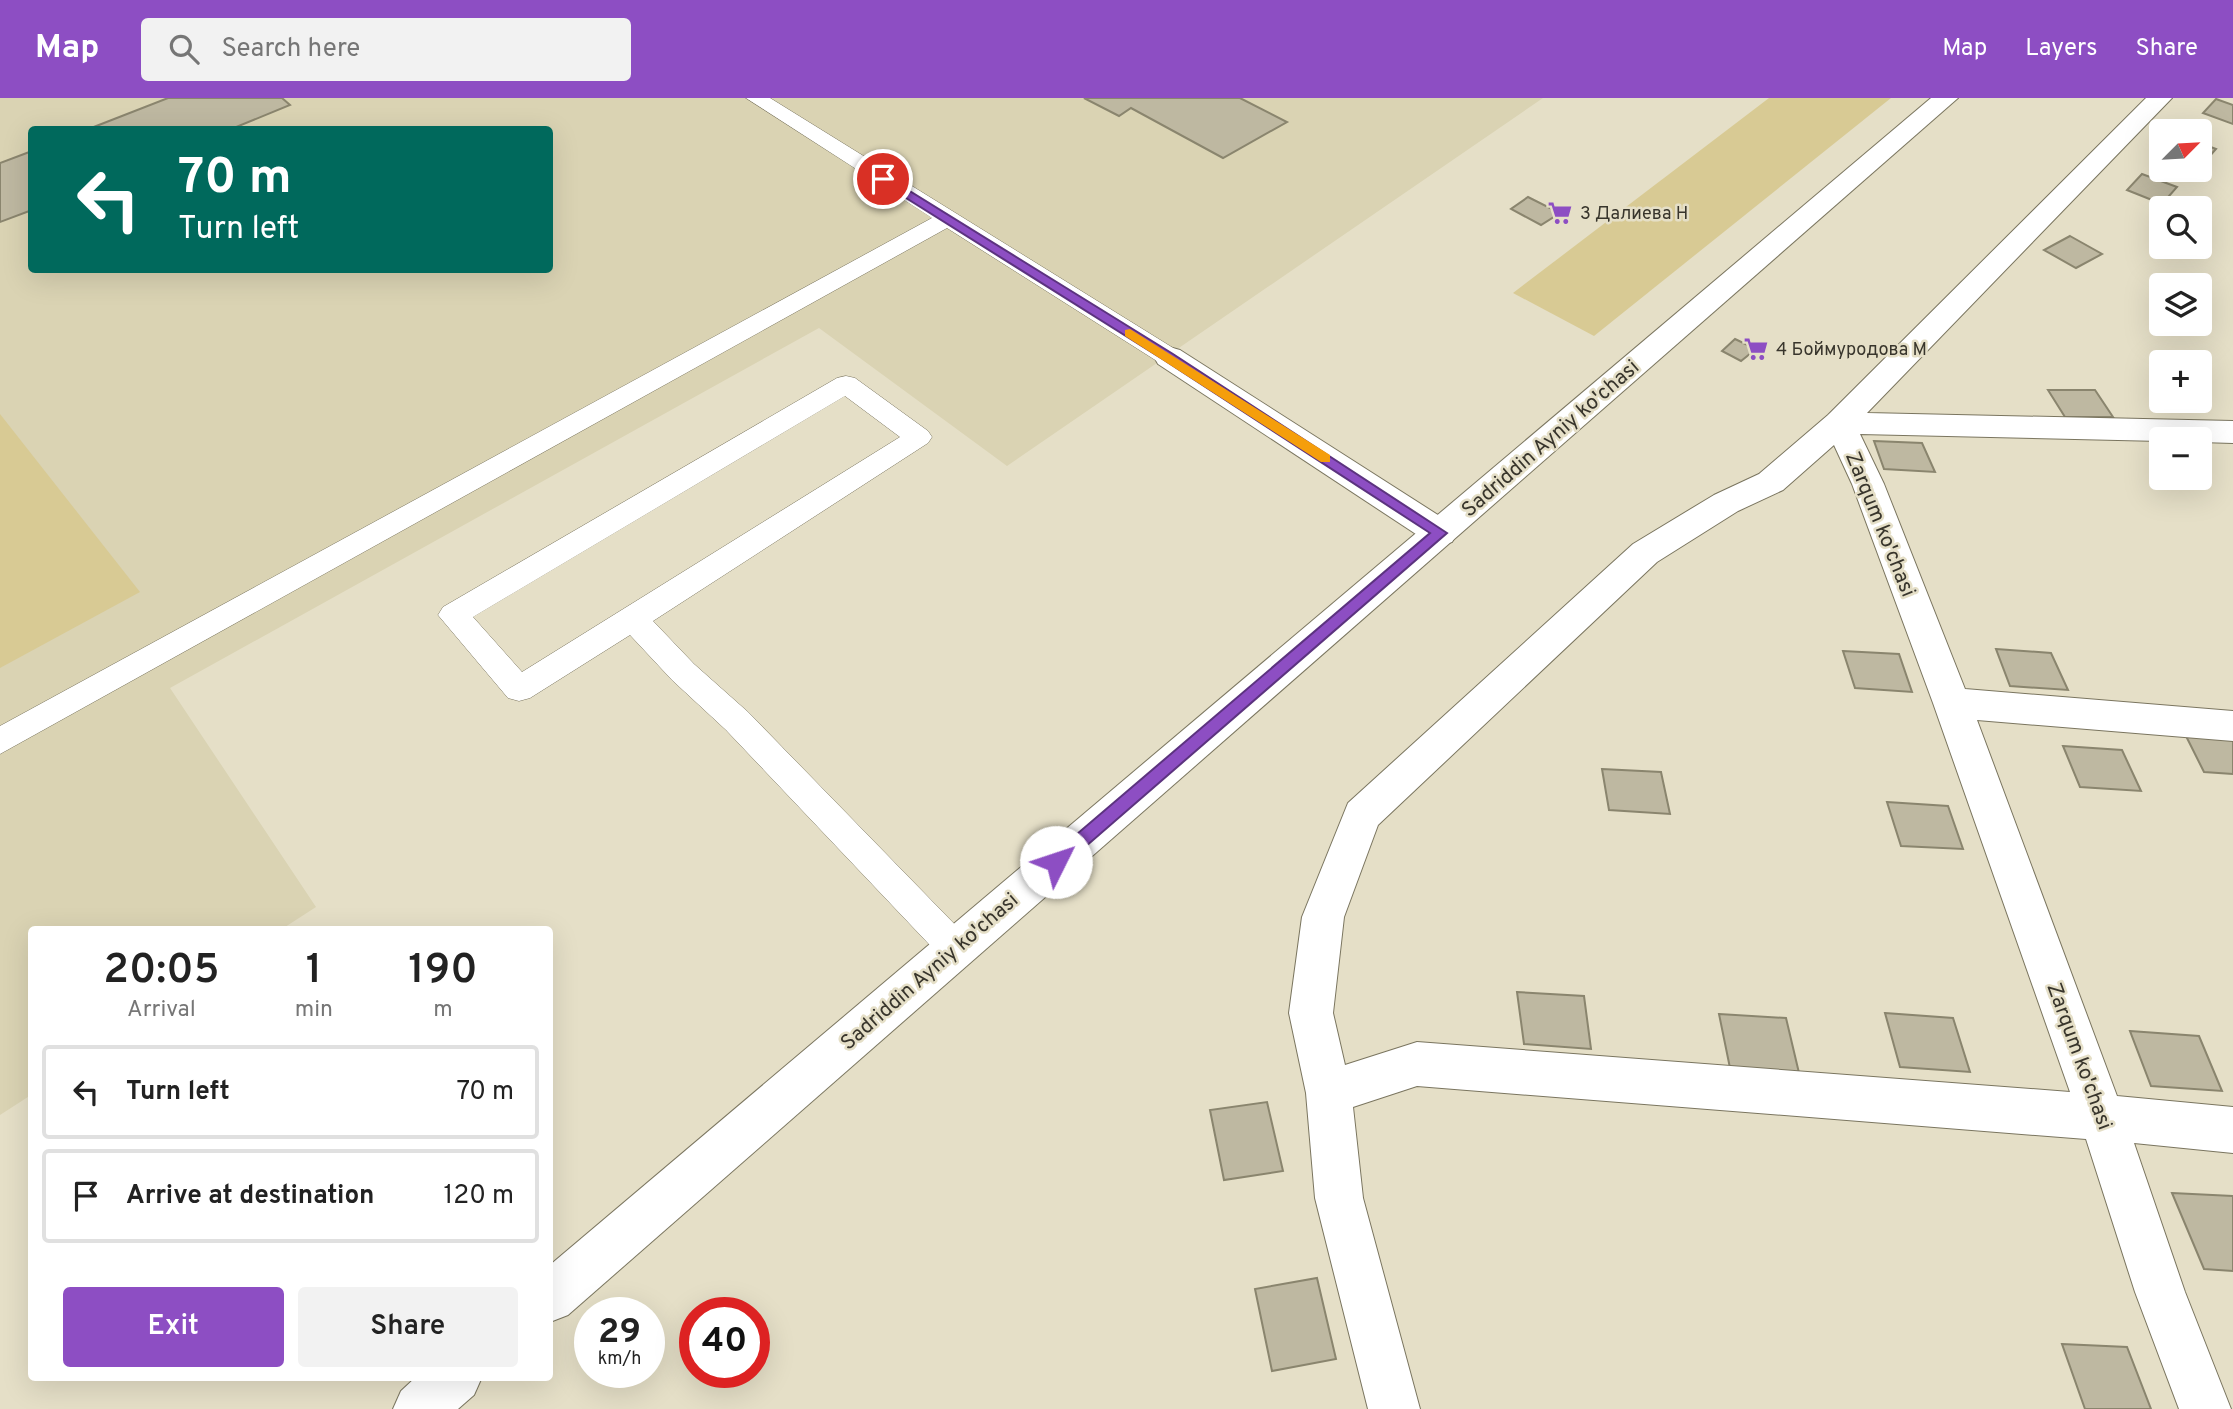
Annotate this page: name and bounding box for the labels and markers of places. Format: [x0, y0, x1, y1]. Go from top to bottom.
pin [853, 149, 913, 209]
supermarket icon: 3 Далиева Н [1546, 199, 1574, 227]
place label: 3 Далиева Н [1580, 203, 1688, 226]
supermarket icon: 4 Боймуродова М [1742, 335, 1770, 363]
place label: 4 Боймуродова М [1776, 339, 1927, 362]

